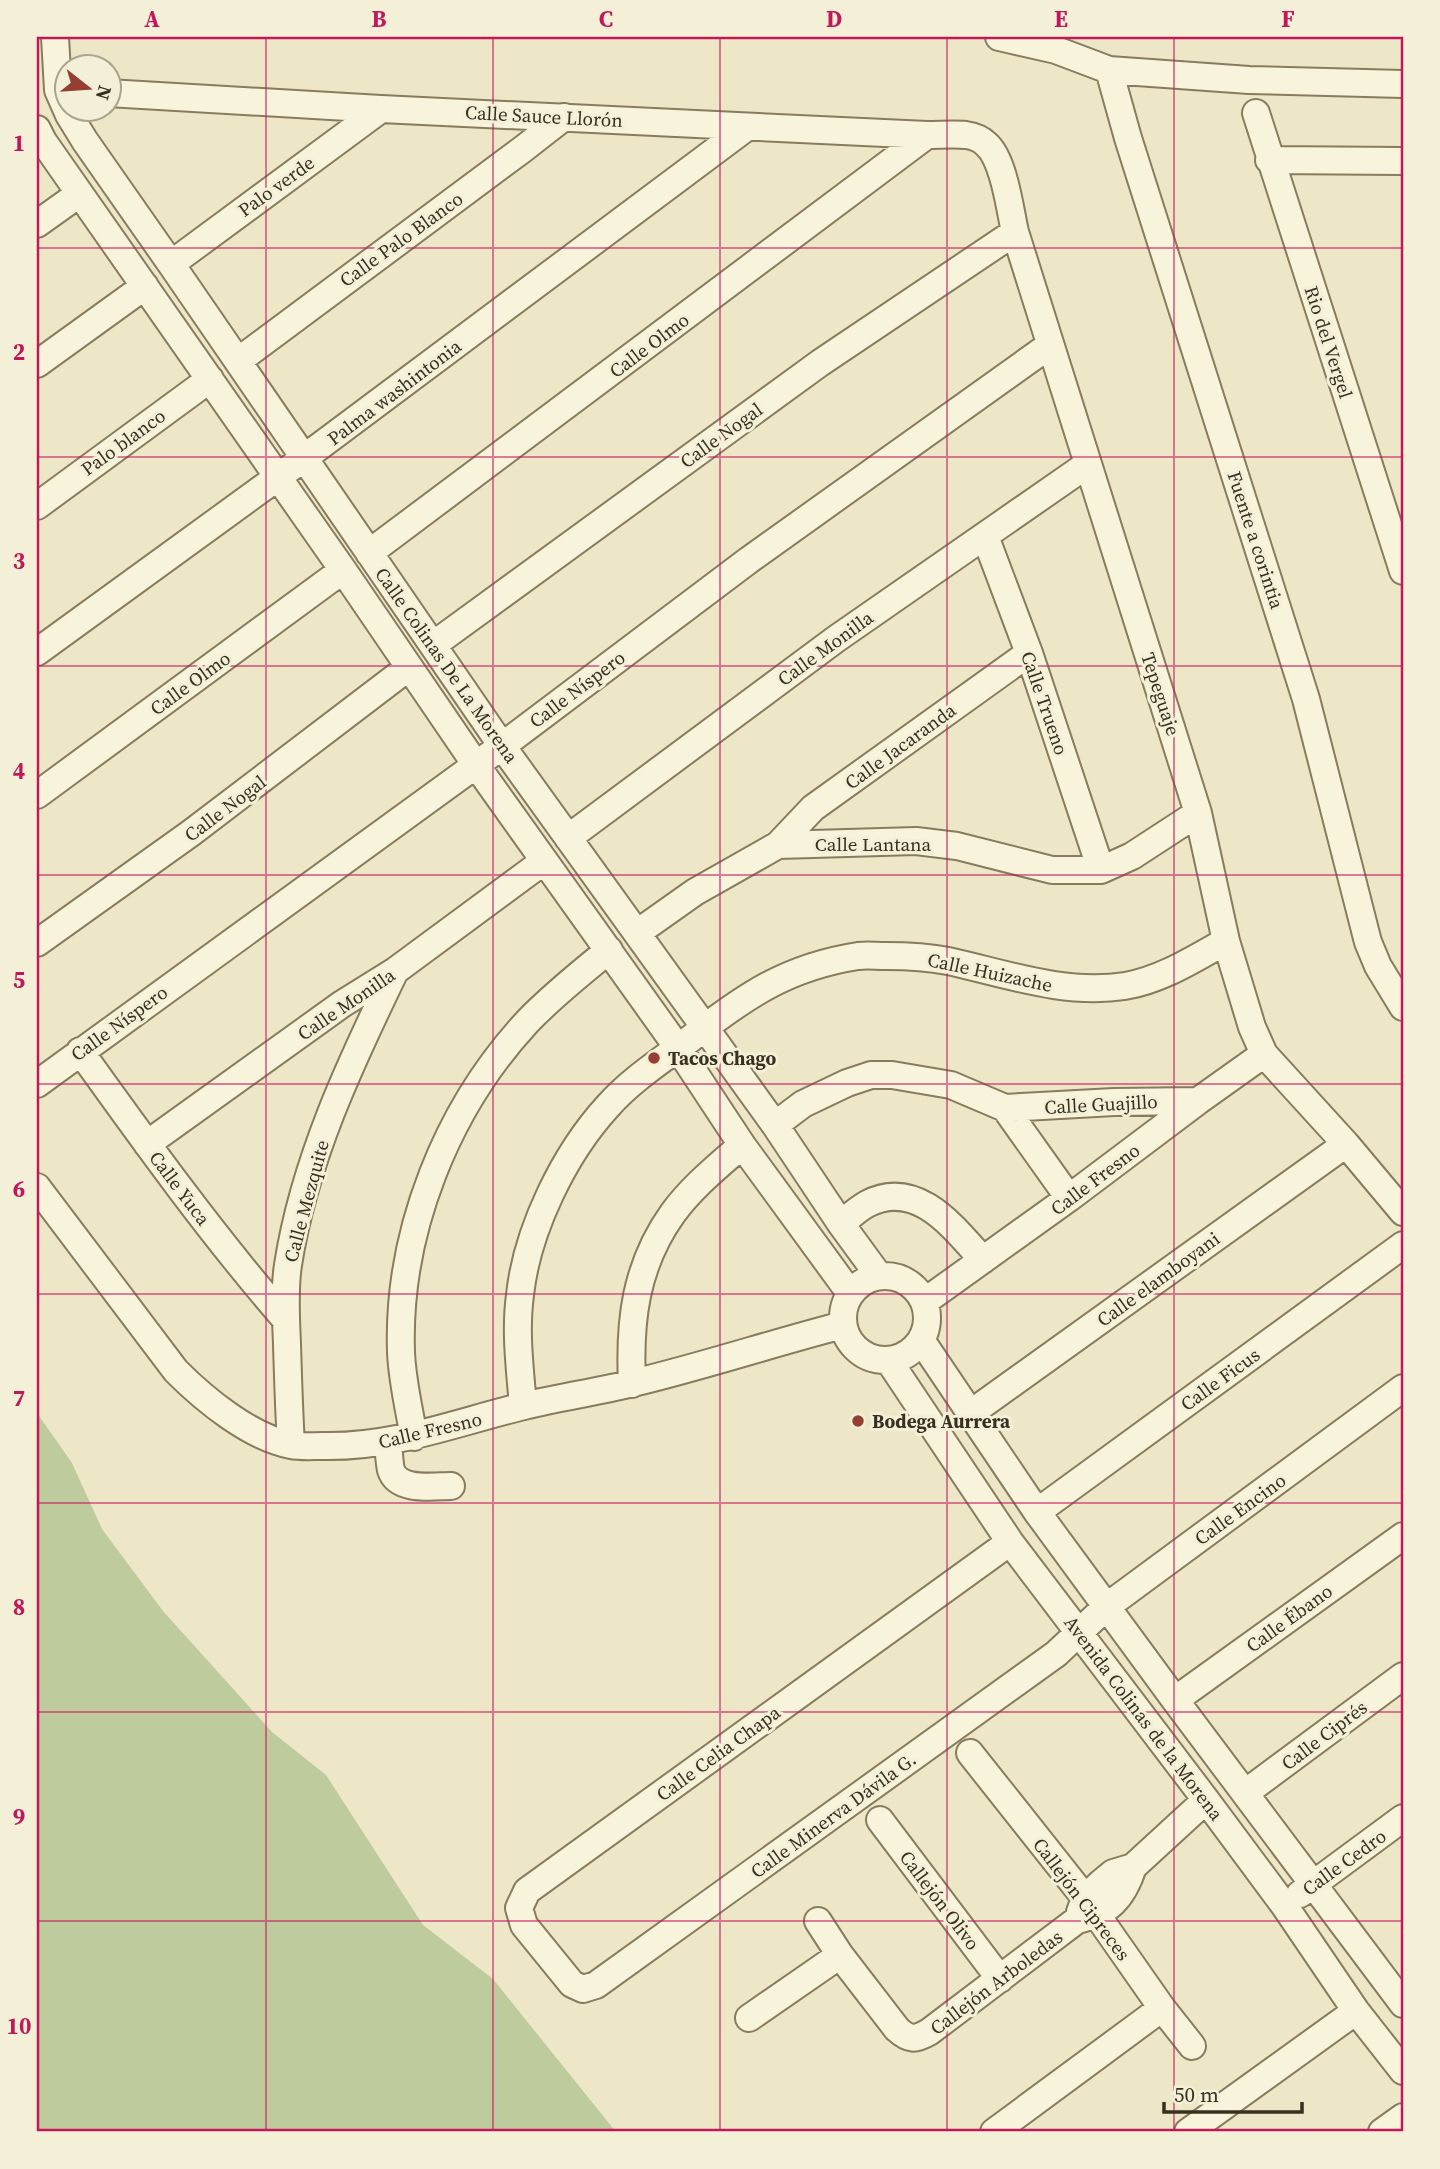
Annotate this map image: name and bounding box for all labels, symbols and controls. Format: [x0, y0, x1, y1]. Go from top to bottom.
text: A [144, 3, 160, 35]
text: B [372, 3, 387, 35]
text: C [599, 3, 613, 35]
text: D [826, 3, 842, 35]
text: E [1054, 3, 1068, 35]
text: F [1281, 3, 1295, 35]
north arrow [52, 52, 122, 122]
text: N [90, 83, 119, 104]
street label: Calle Sauce Llorón [464, 99, 624, 133]
text: 1 [13, 127, 25, 159]
street label: Palo verde [233, 149, 319, 223]
street label: Calle Palo Blanco [334, 185, 468, 293]
street label: Rio del Vergel [1299, 283, 1359, 402]
street label: Calle Olmo [604, 306, 694, 384]
street label: Palma washintonia [322, 333, 467, 451]
text: 2 [13, 336, 25, 368]
street label: Calle Nogal [674, 396, 768, 474]
street label: Palo blanco [76, 403, 170, 481]
street label: Fuente a corintia [1221, 468, 1291, 612]
text: 3 [13, 545, 25, 577]
street label: Calle Colinas De La Morena [369, 562, 525, 768]
street label: Calle Monilla [772, 604, 878, 692]
street label: Calle Níspero [524, 644, 630, 734]
street label: Calle Olmo [144, 645, 236, 721]
street label: Calle Trueno [1015, 648, 1075, 758]
street label: Tepeguaje [1135, 649, 1187, 739]
street label: Calle Jacaranda [839, 697, 961, 795]
text: 4 [13, 755, 25, 787]
street label: Calle Nogal [179, 769, 271, 847]
street label: Calle Lantana [815, 831, 932, 857]
street label: Calle Huizache [925, 946, 1055, 998]
street label: Calle Monilla [292, 962, 400, 1046]
text: 5 [13, 964, 25, 996]
street label: Calle Níspero [65, 979, 173, 1067]
place label: Tacos Chago [668, 1045, 776, 1071]
marker: Tacos Chago [646, 1050, 662, 1066]
street label: Calle Guajillo [1044, 1088, 1158, 1120]
street label: Calle Mezquite [277, 1137, 335, 1265]
street label: Calle Fresno [1045, 1137, 1145, 1221]
street label: Calle Yuca [143, 1145, 217, 1231]
text: 6 [13, 1173, 25, 1205]
street label: Calle elamboyani [1091, 1225, 1225, 1332]
street label: Calle Ficus [1175, 1341, 1265, 1417]
text: 7 [13, 1382, 25, 1414]
street label: Calle Fresno [376, 1405, 484, 1455]
place label: Bodega Aurrera [872, 1408, 1011, 1434]
marker: Bodega Aurrera [850, 1413, 866, 1429]
street label: Calle Encino [1189, 1467, 1291, 1551]
street label: Calle Ébano [1240, 1578, 1338, 1658]
text: 8 [13, 1591, 25, 1623]
street label: Avenida Colinas de la Morena [1058, 1610, 1230, 1826]
street label: Calle Ciprés [1276, 1694, 1372, 1776]
street label: Calle Celia Chapa [651, 1699, 786, 1807]
street label: Calle Minerva Dávila G. [745, 1746, 921, 1884]
text: 9 [13, 1801, 25, 1833]
street label: Calle Cedro [1297, 1823, 1391, 1901]
street label: Callejón Cipreces [1027, 1832, 1137, 1966]
street label: Callejón Olivo [894, 1845, 986, 1955]
street label: Callejón Arboledas [924, 1924, 1068, 2040]
text: 10 [7, 2010, 31, 2042]
scale bar [1164, 2071, 1302, 2115]
text: 50 m [1174, 2080, 1219, 2109]

